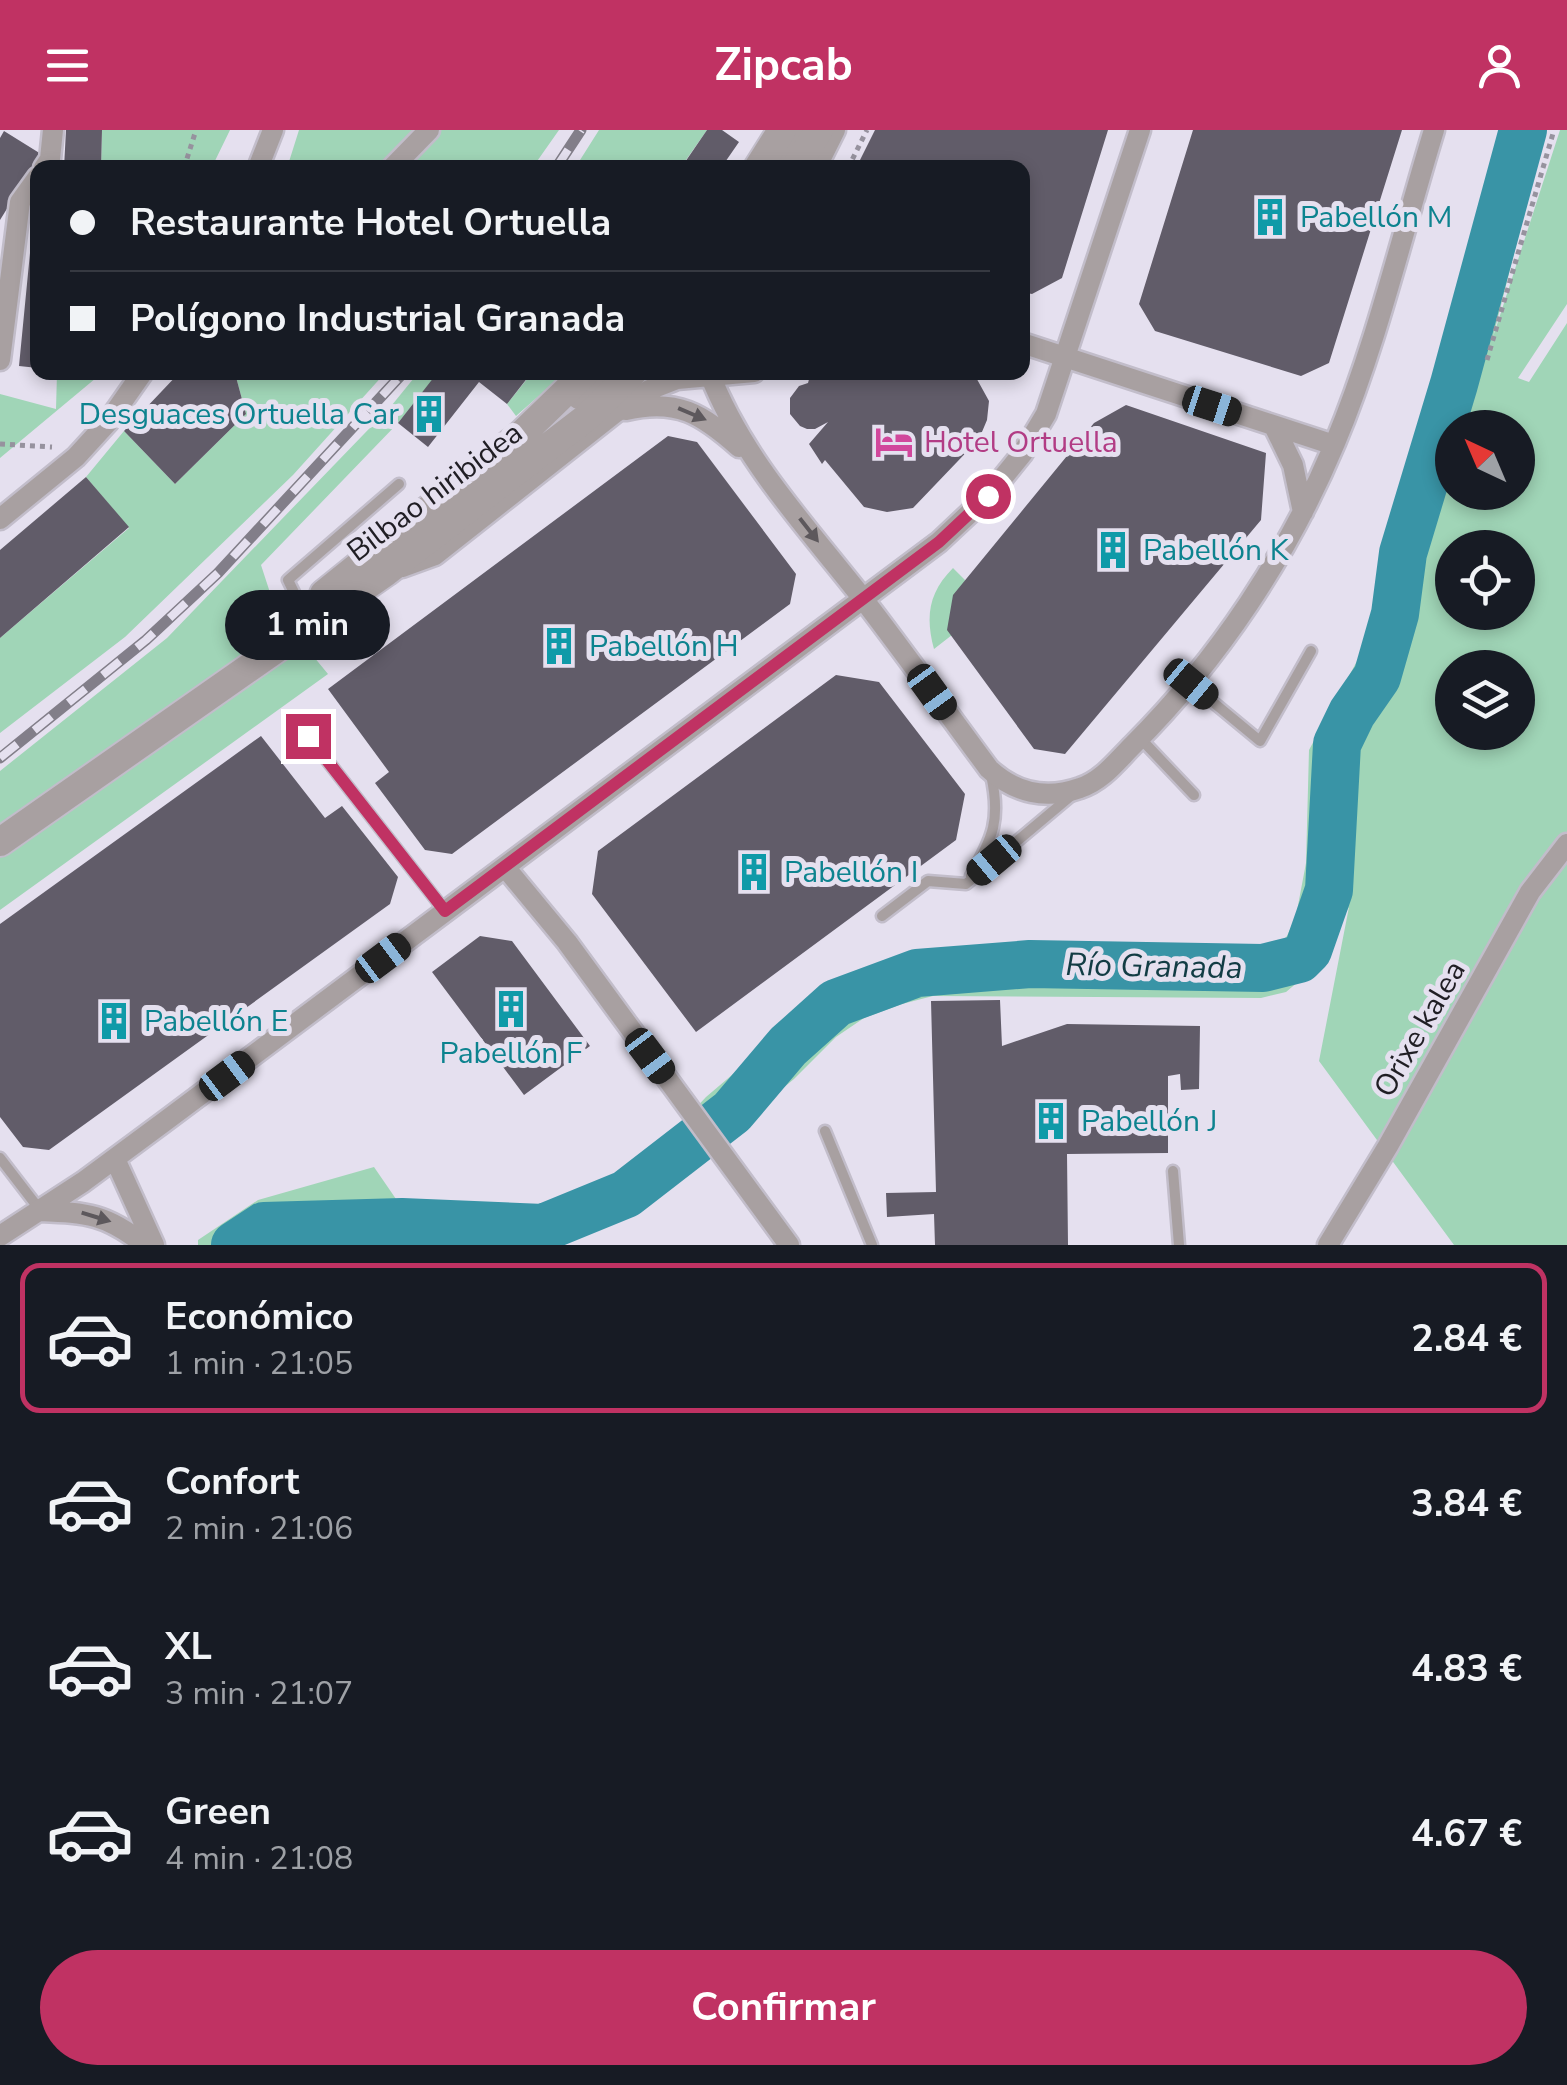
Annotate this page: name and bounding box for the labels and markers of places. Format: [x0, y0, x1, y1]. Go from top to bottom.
building icon: Pabellón M [1249, 196, 1291, 238]
place label: Pabellón M [1300, 197, 1452, 238]
building icon: Desguaces Ortuella Car [408, 393, 450, 435]
place label: Desguaces Ortuella Car [79, 394, 399, 435]
hotel icon: Hotel Ortuella [873, 421, 915, 463]
place label: Hotel Ortuella [924, 422, 1118, 463]
building icon: Pabellón K [1092, 529, 1134, 571]
place label: Pabellón K [1143, 530, 1290, 571]
building icon: Pabellón H [538, 625, 580, 667]
place label: Pabellón H [589, 626, 739, 667]
building icon: Pabellón I [733, 851, 775, 893]
place label: Pabellón I [784, 852, 918, 893]
building icon: Pabellón F [490, 988, 532, 1030]
building icon: Pabellón E [93, 1000, 135, 1042]
place label: Pabellón E [144, 1001, 288, 1042]
place label: Pabellón F [439, 1033, 583, 1074]
building icon: Pabellón J [1030, 1100, 1072, 1142]
place label: Pabellón J [1081, 1101, 1217, 1142]

